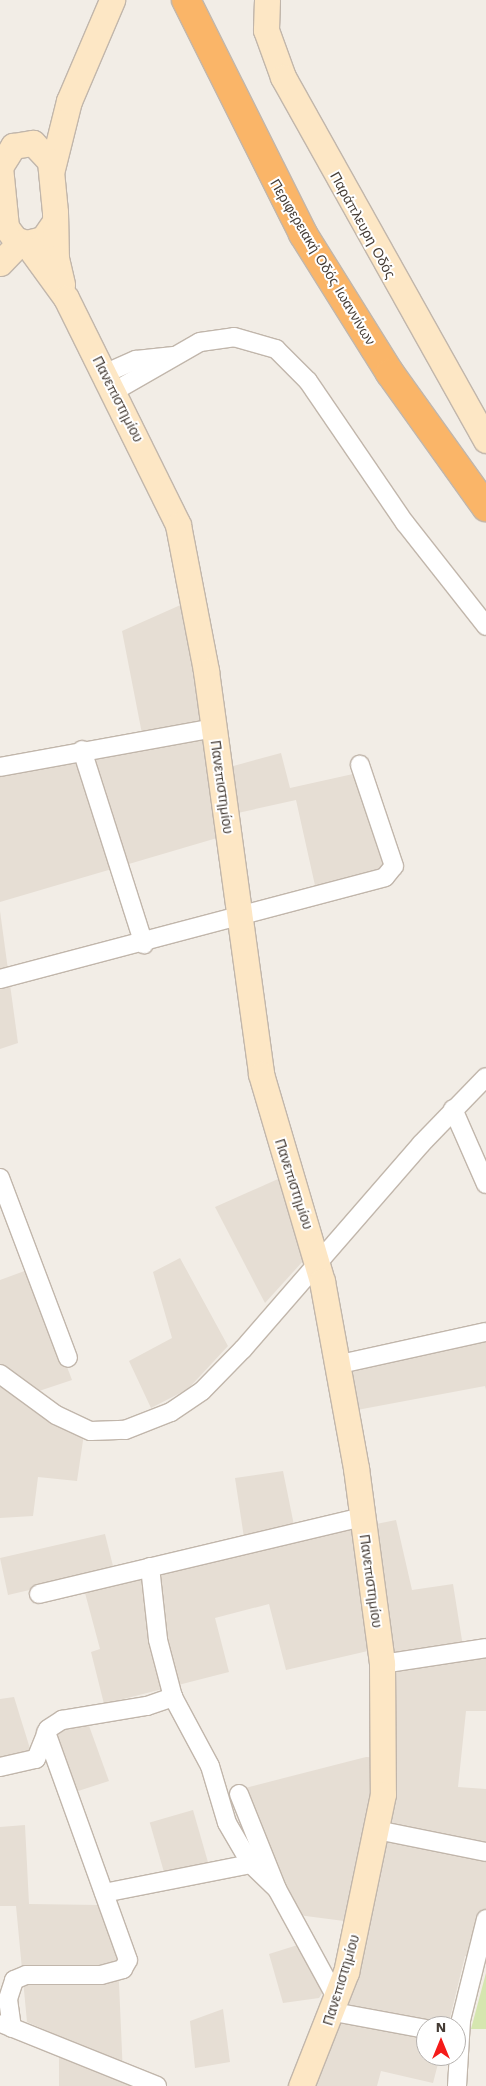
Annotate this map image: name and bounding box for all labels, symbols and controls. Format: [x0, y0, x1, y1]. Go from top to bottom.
street label: Παράπλευρη Οδός [327, 169, 399, 281]
street label: Περιφερειακή Οδός Ιωαννίνων [267, 176, 379, 348]
street label: Πανεπιστημίου [89, 353, 147, 445]
street label: Πανεπιστημίου [207, 739, 237, 835]
street label: Πανεπιστημίου [271, 1137, 317, 1231]
street label: Πανεπιστημίου [356, 1533, 386, 1629]
street label: Πανεπιστημίου [319, 1933, 363, 2027]
north arrow [416, 2016, 466, 2066]
text: N [436, 2019, 446, 2035]

